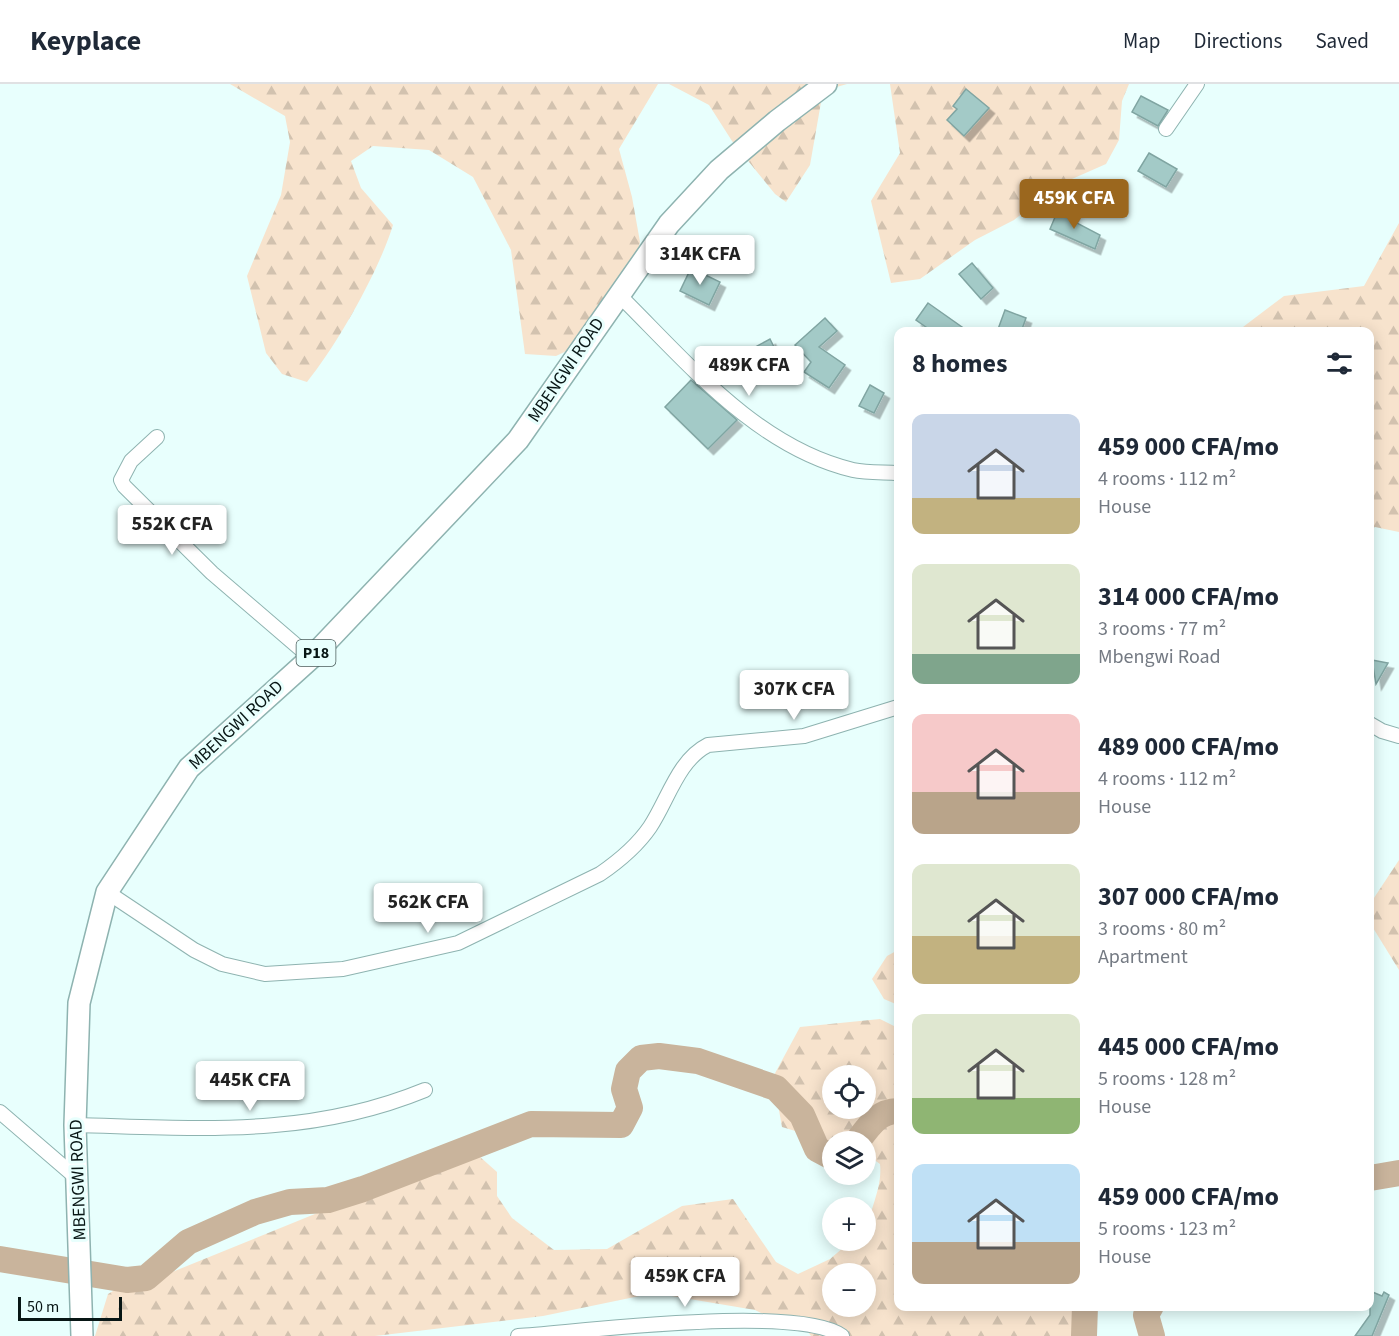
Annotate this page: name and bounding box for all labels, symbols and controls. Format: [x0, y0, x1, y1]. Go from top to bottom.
text: Keyplace [30, 21, 141, 61]
text: Map [1123, 26, 1161, 56]
text: Directions [1194, 26, 1282, 56]
text: Saved [1315, 26, 1369, 56]
pin: 459K CFA [1012, 179, 1136, 230]
text: 459K CFA [1034, 184, 1114, 212]
pin: 314K CFA [638, 235, 762, 286]
text: 314K CFA [660, 240, 740, 268]
street label: MBENGWI ROAD [522, 313, 610, 427]
text: 8 homes [912, 345, 1007, 382]
pin: 489K CFA [687, 346, 811, 397]
icon: filters [1323, 347, 1356, 380]
text: 489K CFA [709, 351, 789, 379]
text: 459 000 CFA/mo [1098, 428, 1279, 465]
icon: home [960, 438, 1032, 510]
text: 4 rooms · 112 m² [1098, 465, 1236, 493]
text: House [1098, 493, 1151, 521]
pin: 552K CFA [110, 505, 234, 556]
text: 552K CFA [132, 510, 212, 538]
text: 314 000 CFA/mo [1098, 578, 1279, 615]
icon: home [960, 588, 1032, 660]
text: 3 rooms · 77 m² [1098, 615, 1226, 643]
road number: P18 [296, 640, 336, 666]
text: Mbengwi Road [1098, 643, 1221, 671]
pin: 307K CFA [732, 670, 856, 721]
street label: MBENGWI ROAD [183, 675, 289, 775]
text: 307K CFA [754, 675, 834, 703]
text: 489 000 CFA/mo [1098, 728, 1279, 765]
icon: home [960, 738, 1032, 810]
text: 4 rooms · 112 m² [1098, 765, 1236, 793]
text: House [1098, 793, 1151, 821]
text: 307 000 CFA/mo [1098, 878, 1279, 915]
pin: 562K CFA [366, 883, 490, 934]
text: 562K CFA [388, 888, 468, 916]
icon: home [960, 888, 1032, 960]
text: 3 rooms · 80 m² [1098, 915, 1226, 943]
text: Apartment [1098, 943, 1188, 971]
text: 445 000 CFA/mo [1098, 1028, 1279, 1065]
icon: home [960, 1038, 1032, 1110]
pin: 445K CFA [188, 1061, 312, 1112]
map controls [822, 1065, 876, 1317]
button: locate [822, 1065, 876, 1119]
text: 5 rooms · 128 m² [1098, 1065, 1236, 1093]
text: 445K CFA [210, 1066, 290, 1094]
text: House [1098, 1093, 1151, 1121]
street label: MBENGWI ROAD [63, 1119, 93, 1241]
button: layers [822, 1131, 876, 1185]
text: 459 000 CFA/mo [1098, 1178, 1279, 1215]
icon: home [960, 1188, 1032, 1260]
button: + [822, 1197, 876, 1251]
text: 5 rooms · 123 m² [1098, 1215, 1236, 1243]
text: House [1098, 1243, 1151, 1271]
pin: 459K CFA [623, 1257, 747, 1308]
text: 459K CFA [645, 1262, 725, 1290]
button: − [822, 1263, 876, 1317]
scale bar [18, 1294, 122, 1322]
text: 50 m [27, 1296, 59, 1318]

